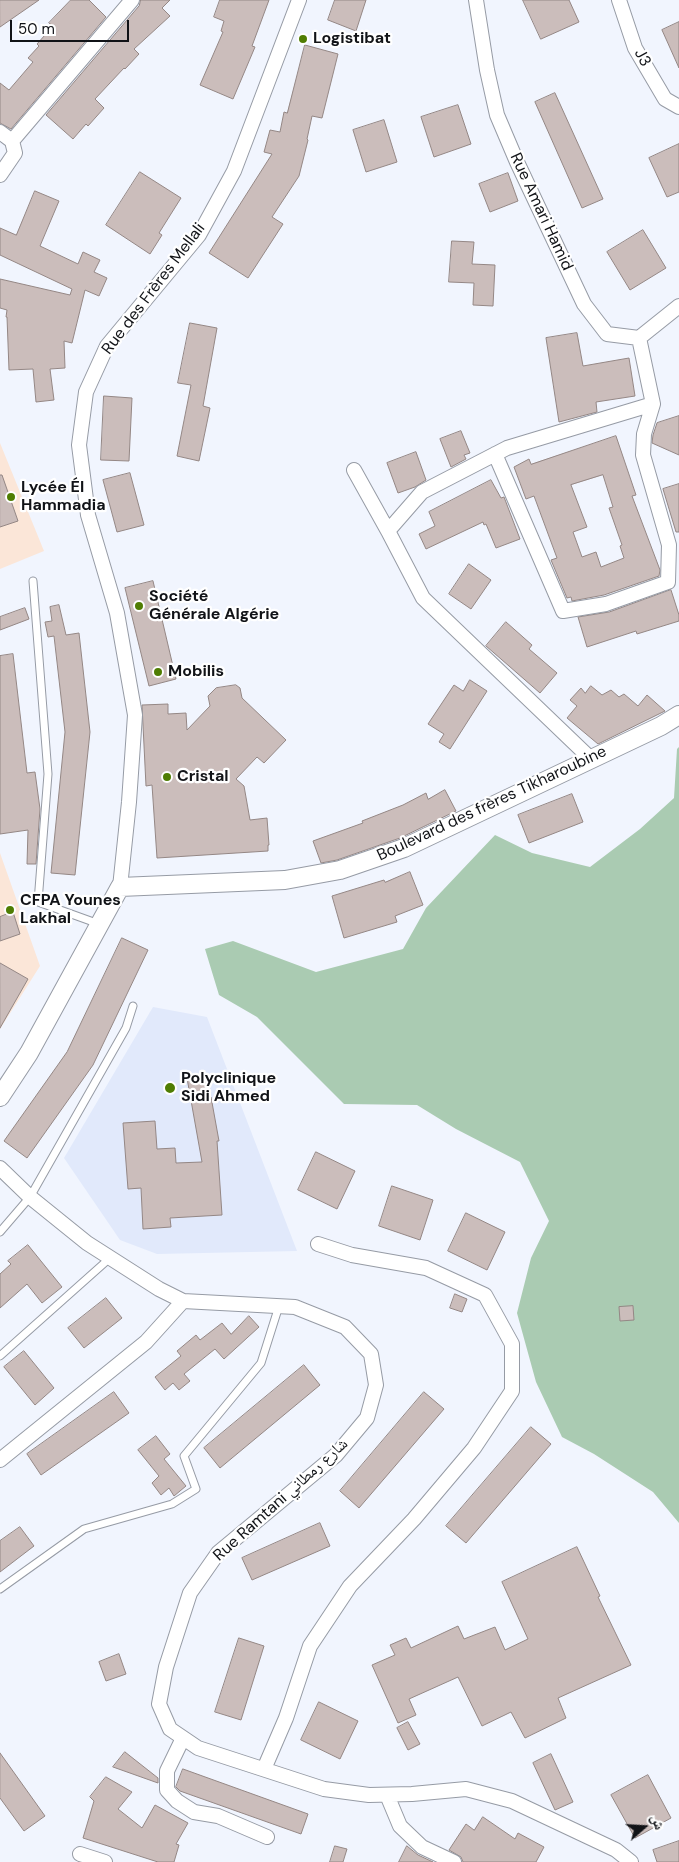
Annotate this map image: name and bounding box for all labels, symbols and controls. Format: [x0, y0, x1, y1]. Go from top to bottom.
scale bar [12, 10, 131, 42]
text: 50 m [18, 19, 55, 39]
place label: Logistibat [313, 29, 391, 49]
marker: Logistibat [297, 33, 309, 45]
street label: J3 [629, 46, 655, 70]
street label: Rue Amari Hamid [505, 150, 577, 274]
street label: Rue des Frères Mellali [98, 220, 210, 358]
place label: Lycée Él Hammadia [21, 478, 106, 516]
marker: Lycée Él Hammadia [5, 491, 17, 503]
place label: Société Générale Algérie [149, 587, 279, 625]
marker: Société Générale Algérie [133, 600, 145, 612]
place label: Mobilis [168, 662, 224, 682]
marker: Mobilis [152, 666, 164, 678]
street label: Boulevard des frères Tikharoubine [374, 742, 610, 866]
place label: Cristal [177, 767, 229, 787]
marker: Cristal [161, 771, 173, 783]
place label: CFPA Younes Lakhal [20, 891, 121, 929]
marker: CFPA Younes Lakhal [4, 904, 16, 916]
place label: Polyclinique Sidi Ahmed [181, 1069, 276, 1107]
marker: Polyclinique Sidi Ahmed [163, 1081, 177, 1095]
street label: Rue Ramtani شارع رمطاني [210, 1435, 352, 1565]
north arrow [619, 1802, 669, 1852]
text: ش [647, 1812, 669, 1832]

